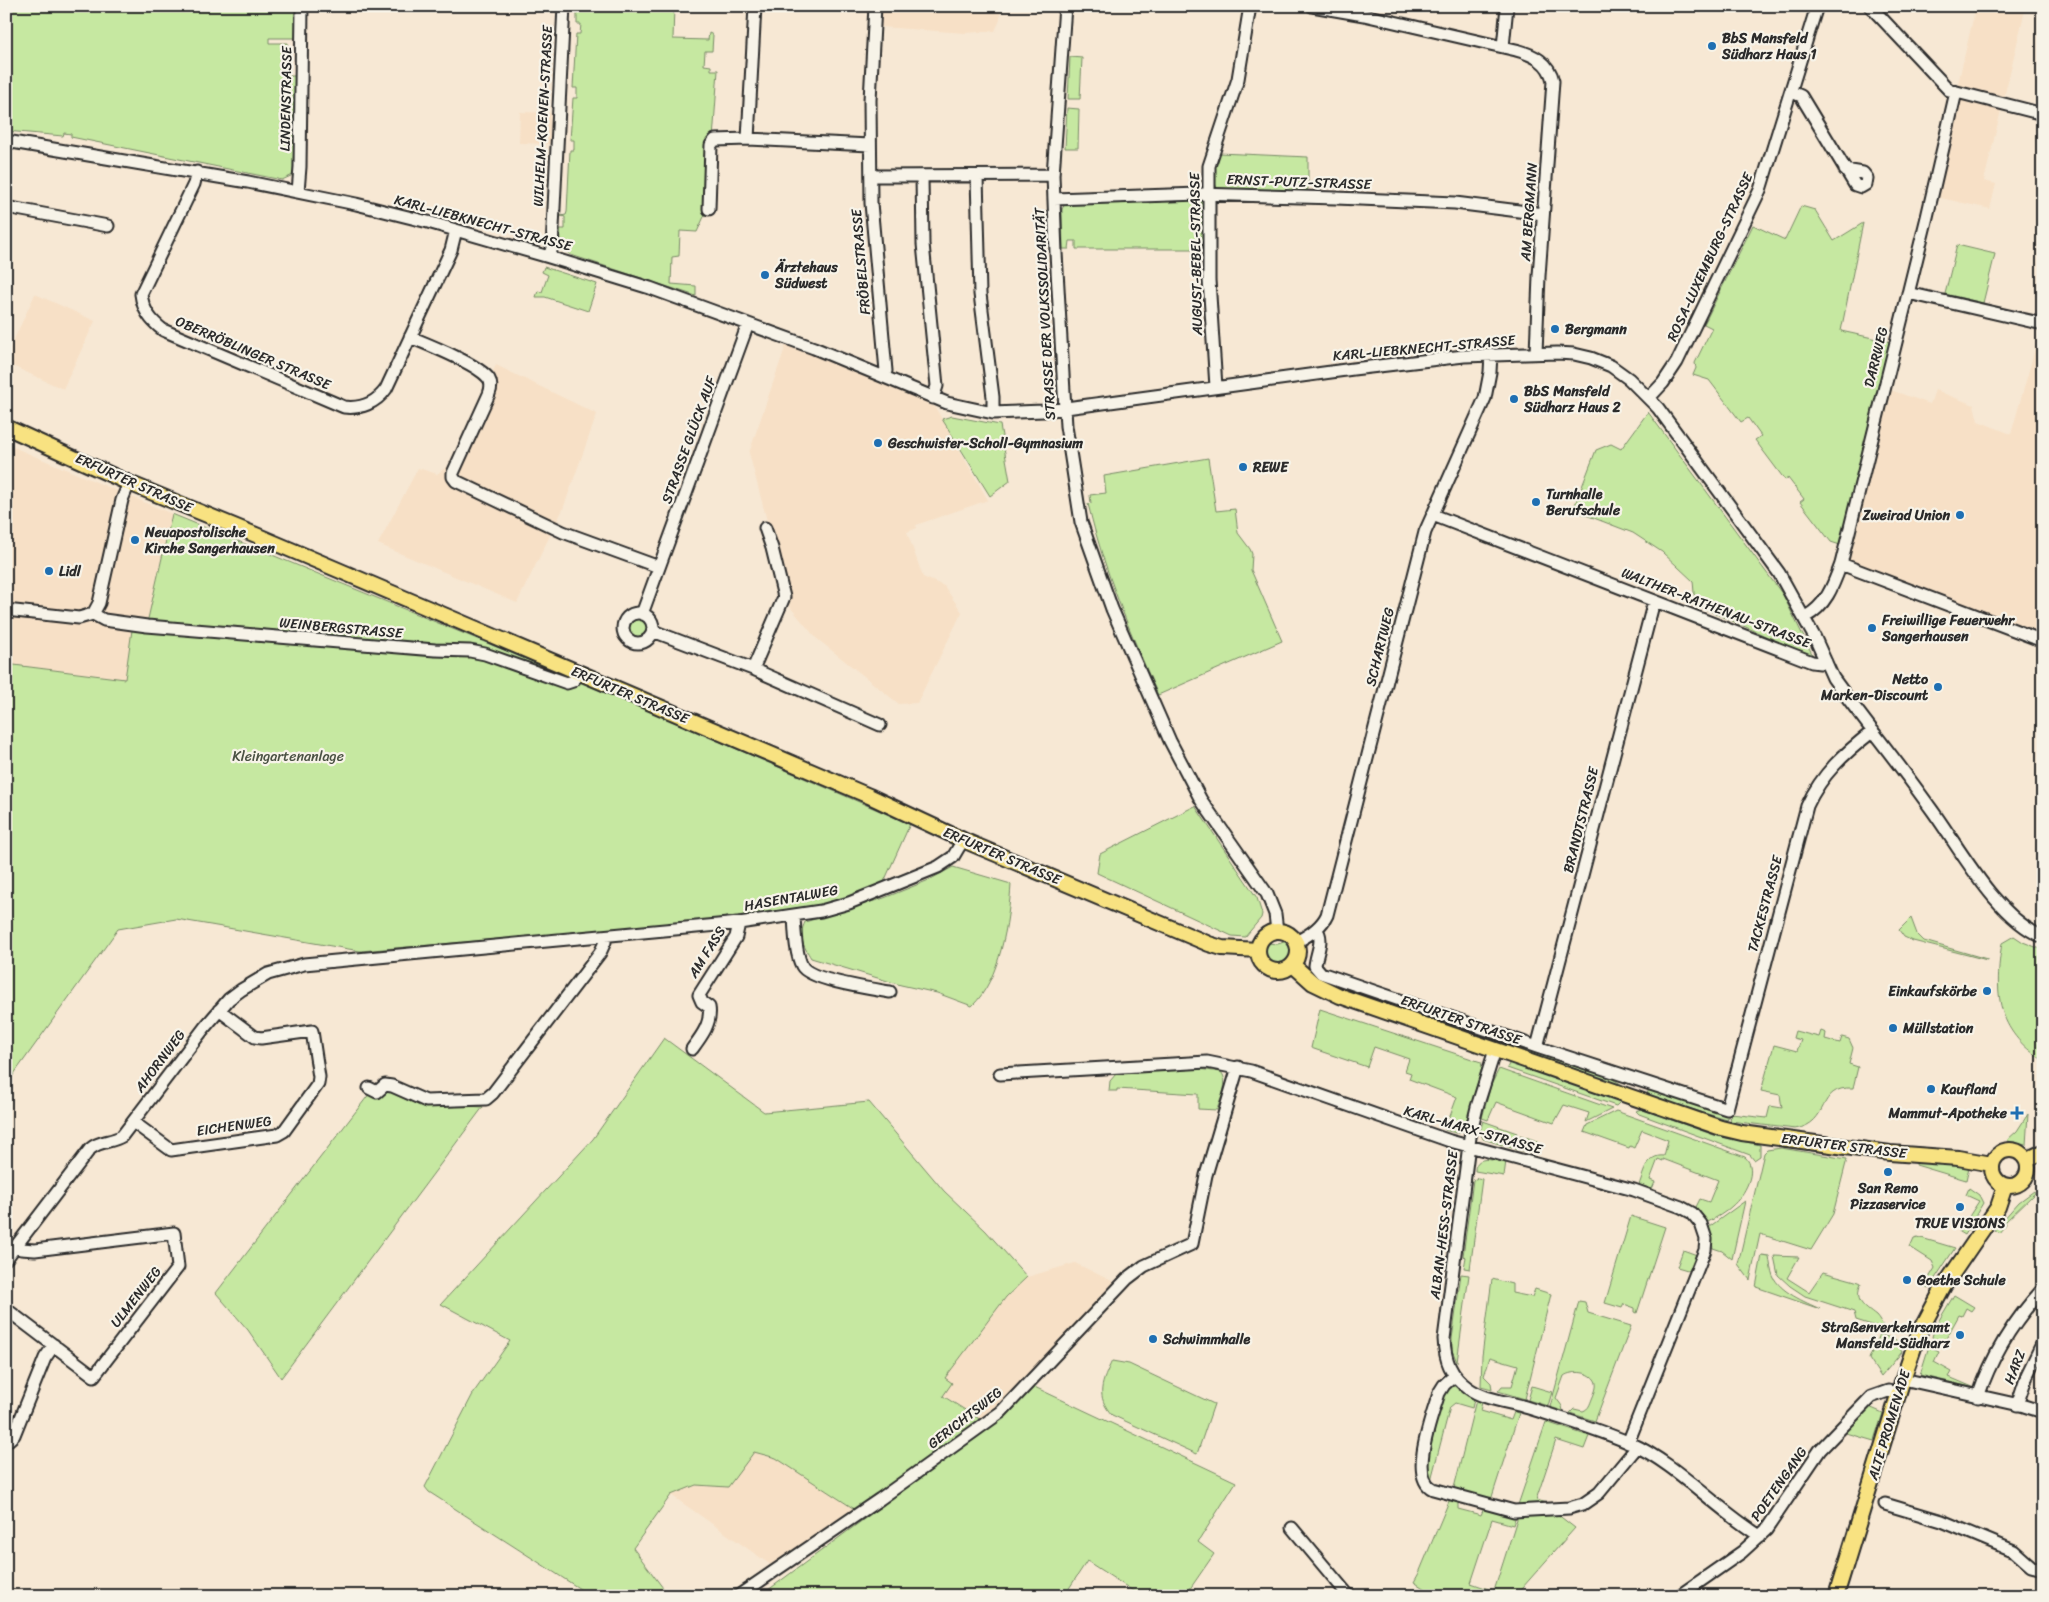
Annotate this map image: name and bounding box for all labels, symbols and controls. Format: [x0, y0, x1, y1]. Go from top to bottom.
street label: WILHELM-KOENEN-STRASSE [526, 24, 560, 207]
place label: BbS Mansfeld Südharz Haus 1 [1721, 26, 1817, 67]
marker: BbS Mansfeld Südharz Haus 1 [1706, 40, 1718, 52]
street label: LINDENSTRASSE [273, 45, 299, 152]
street label: AM BERGMANN [1513, 162, 1545, 263]
street label: ERNST-PUTZ-STRASSE [1226, 167, 1373, 197]
street label: ROSA-LUXEMBURG-STRASSE [1660, 167, 1761, 346]
street label: AUGUST-BEBEL-STRASSE [1182, 171, 1210, 337]
street label: KARL-LIEBKNECHT-STRASSE [391, 187, 576, 259]
street label: STRASSE DER VOLKSSOLIDARITÄT [1027, 206, 1063, 421]
street label: FRÖBELSTRASSE [844, 207, 878, 316]
place label: Ärztehaus Südwest [774, 255, 838, 296]
marker: Ärztehaus Südwest [759, 269, 771, 281]
street label: OBERRÖBLINGER STRASSE [171, 309, 336, 398]
place label: Bergmann [1565, 317, 1627, 342]
marker: Bergmann [1549, 323, 1561, 335]
street label: DARRWEG [1856, 324, 1896, 390]
street label: KARL-LIEBKNECHT-STRASSE [1332, 327, 1517, 368]
street label: STRASSE GLÜCK AUF [654, 371, 724, 507]
place label: BbS Mansfeld Südharz Haus 2 [1523, 379, 1622, 420]
marker: BbS Mansfeld Südharz Haus 2 [1508, 393, 1520, 405]
place label: Geschwister-Scholl-Gymnasium [887, 431, 1083, 456]
marker: Geschwister-Scholl-Gymnasium [872, 437, 884, 449]
street label: ERFURTER STRASSE [71, 446, 198, 521]
place label: REWE [1252, 455, 1289, 480]
marker: REWE [1237, 461, 1249, 473]
place label: Turnhalle Berufschule [1546, 482, 1621, 523]
marker: Turnhalle Berufschule [1530, 496, 1542, 508]
place label: Zweirad Union [1862, 503, 1950, 528]
marker: Zweirad Union [1954, 509, 1966, 521]
place label: Neuapostolische Kirche Sangerhausen [144, 520, 275, 561]
marker: Neuapostolische Kirche Sangerhausen [129, 534, 141, 546]
place label: Lidl [59, 559, 82, 584]
street label: WALTHER-RATHENAU-STRASSE [1618, 560, 1816, 656]
marker: Lidl [43, 565, 55, 577]
street label: SCHARTWEG [1358, 605, 1402, 689]
place label: Freiwillige Feuerwehr Sangerhausen [1881, 608, 2015, 649]
street label: WEINBERGSTRASSE [278, 610, 405, 646]
marker: Freiwillige Feuerwehr Sangerhausen [1866, 622, 1878, 634]
street label: ERFURTER STRASSE [567, 659, 694, 732]
place label: Netto Marken-Discount [1820, 667, 1929, 708]
marker: Netto Marken-Discount [1932, 681, 1944, 693]
park label: Kleingartenanlage [232, 744, 344, 769]
street label: BRANDTSTRASSE [1556, 763, 1607, 876]
street label: ERFURTER STRASSE [939, 820, 1066, 893]
street label: TACKESTRASSE [1740, 852, 1790, 955]
street label: HASENTALWEG [742, 877, 840, 919]
street label: AM FASS [681, 921, 733, 984]
place label: Einkaufskörbe [1888, 979, 1978, 1004]
marker: Einkaufskörbe [1981, 985, 1993, 997]
street label: ERFURTER STRASSE [1397, 988, 1526, 1053]
place label: Müllstation [1902, 1016, 1974, 1041]
marker: Müllstation [1887, 1022, 1899, 1034]
street label: AHORNWEG [127, 1024, 192, 1099]
place label: Kaufland [1940, 1077, 1998, 1102]
marker: Kaufland [1925, 1083, 1937, 1095]
street label: KARL-MARX-STRASSE [1401, 1098, 1546, 1162]
place label: Mammut-Apotheke [1888, 1101, 2008, 1126]
marker: Mammut-Apotheke [2011, 1107, 2023, 1119]
street label: EICHENWEG [195, 1108, 273, 1144]
street label: ERFURTER STRASSE [1780, 1126, 1909, 1166]
street label: ALBAN-HESS-STRASSE [1422, 1148, 1466, 1302]
marker: San Remo Pizzaservice [1882, 1166, 1894, 1178]
place label: San Remo Pizzaservice [1850, 1176, 1927, 1217]
marker: TRUE VISIONS [1954, 1201, 1966, 1213]
place label: TRUE VISIONS [1915, 1211, 2006, 1236]
street label: ULMENWEG [104, 1260, 168, 1333]
place label: Goethe Schule [1916, 1268, 2006, 1293]
marker: Goethe Schule [1901, 1274, 1913, 1286]
place label: Straßenverkehrsamt Mansfeld-Südharz [1821, 1315, 1951, 1356]
place label: Schwimmhalle [1162, 1327, 1250, 1352]
marker: Straßenverkehrsamt Mansfeld-Südharz [1954, 1329, 1966, 1341]
marker: Schwimmhalle [1147, 1333, 1159, 1345]
street label: HARZ [1997, 1346, 2033, 1388]
street label: ALTE PROMENADE [1860, 1366, 1918, 1484]
street label: GERICHTSWEG [922, 1380, 1008, 1455]
street label: POETENGANG [1744, 1441, 1814, 1527]

